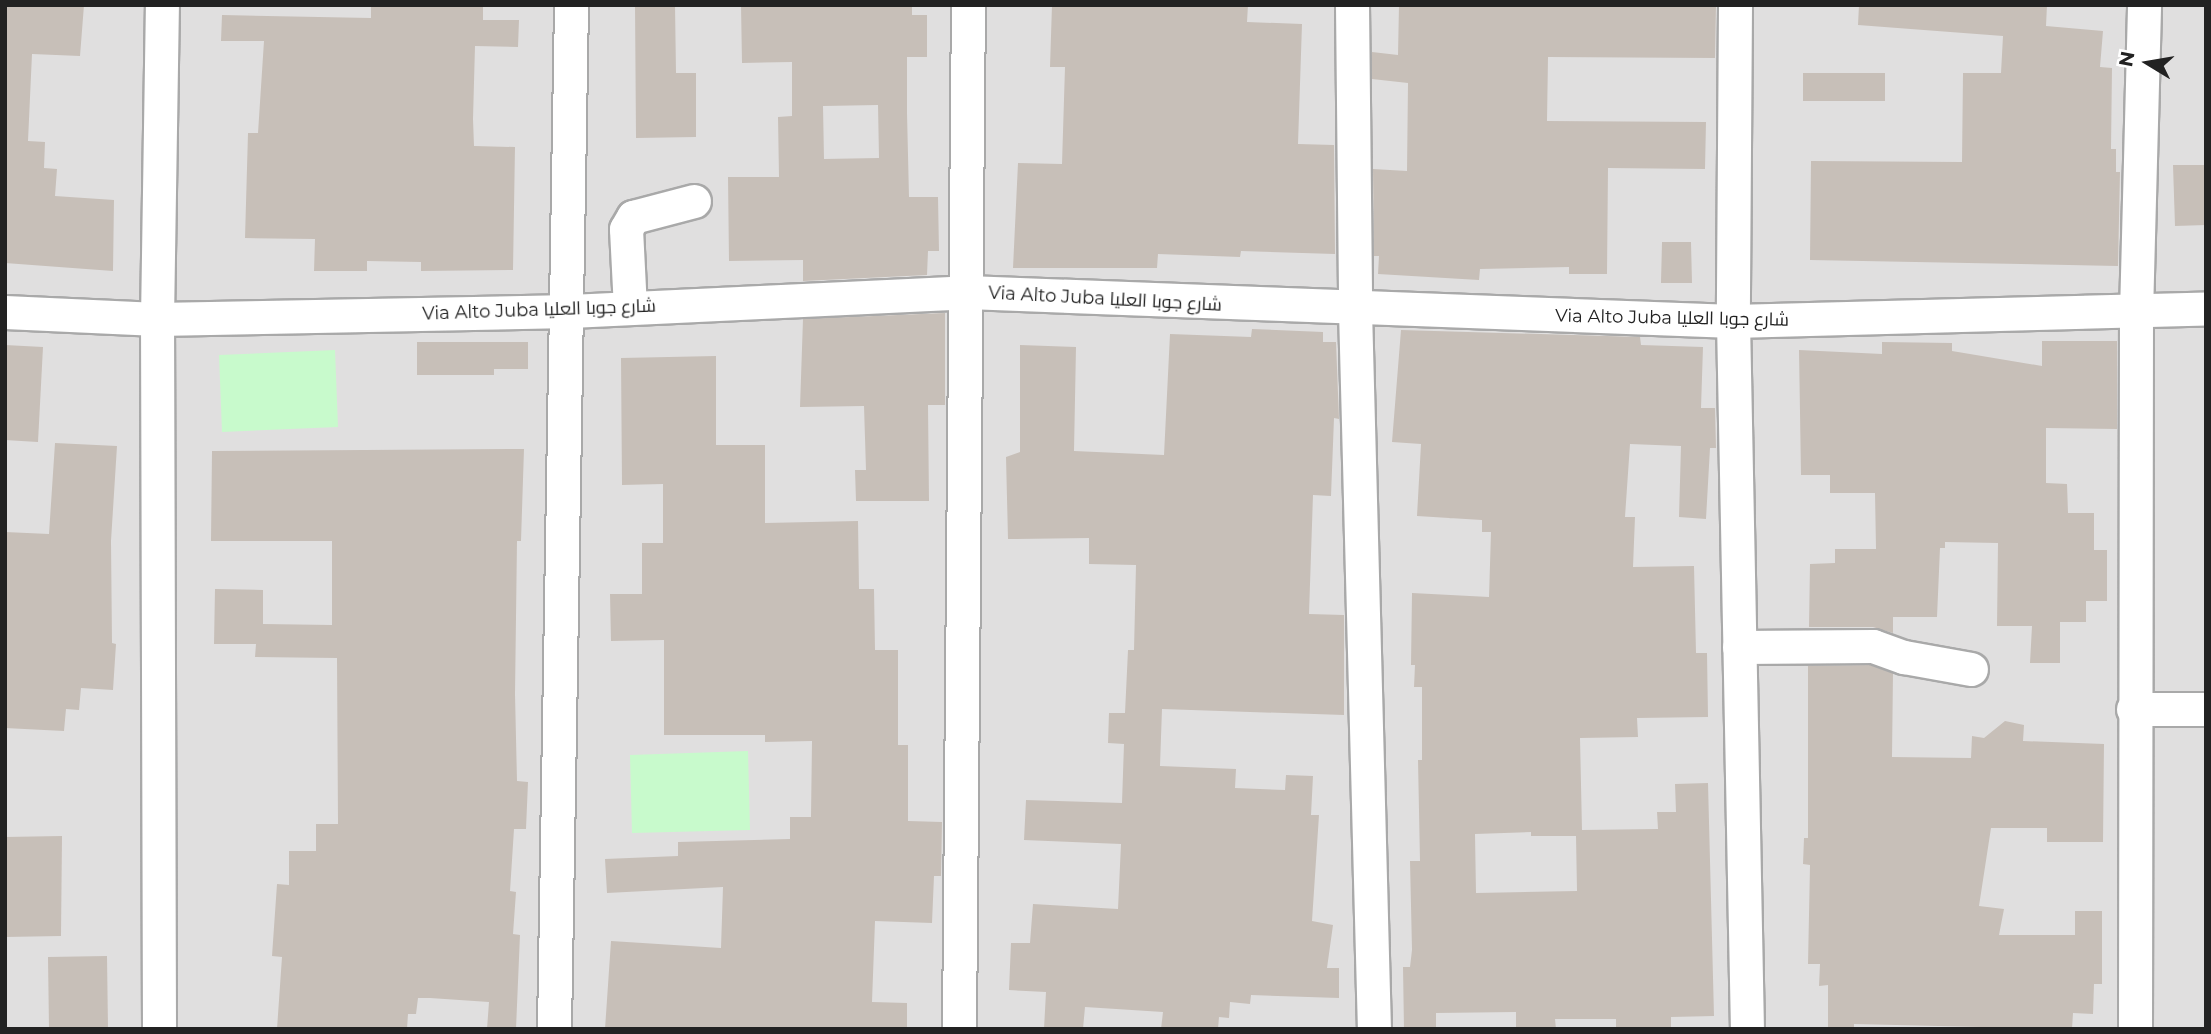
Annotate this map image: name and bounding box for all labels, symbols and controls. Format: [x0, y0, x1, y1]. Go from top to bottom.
north arrow [2113, 28, 2183, 98]
text: N [2114, 49, 2140, 69]
street label: Via Alto Juba شارع جوبا العليا [988, 282, 1222, 316]
street label: Via Alto Juba شارع جوبا العليا [422, 295, 656, 325]
street label: Via Alto Juba شارع جوبا العليا [1555, 305, 1789, 331]

